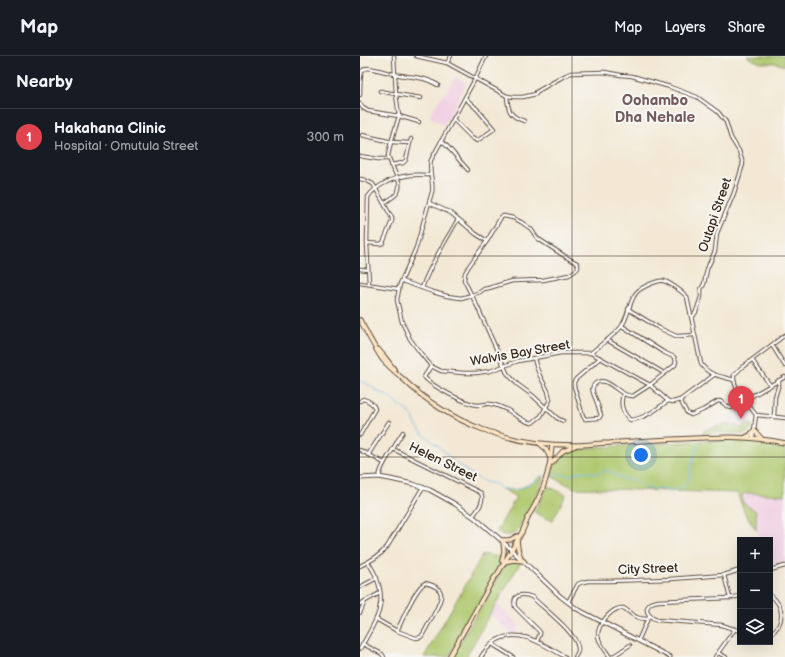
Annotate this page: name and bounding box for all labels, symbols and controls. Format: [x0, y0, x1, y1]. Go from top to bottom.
text: Map [20, 16, 58, 39]
text: Map [614, 19, 642, 36]
text: Layers [664, 19, 706, 36]
text: Share [728, 19, 765, 36]
text: Nearby [16, 72, 73, 92]
district label: Oohambo Dha Nehale [615, 91, 696, 127]
text: Hakahana Clinic [54, 119, 166, 138]
text: 1 [26, 129, 32, 145]
text: 300 m [306, 129, 344, 145]
text: Hospital · Omutula Street [54, 138, 198, 154]
street label: Outapi Street [695, 176, 735, 254]
street label: Walvis Bay Street [469, 336, 571, 370]
pin: 1 [728, 386, 754, 419]
street label: Helen Street [406, 439, 480, 485]
your location [631, 445, 651, 465]
map controls [737, 537, 773, 645]
button: + [737, 537, 773, 573]
street label: City Street [618, 560, 678, 578]
button: − [737, 573, 773, 609]
button: layers [737, 609, 773, 645]

